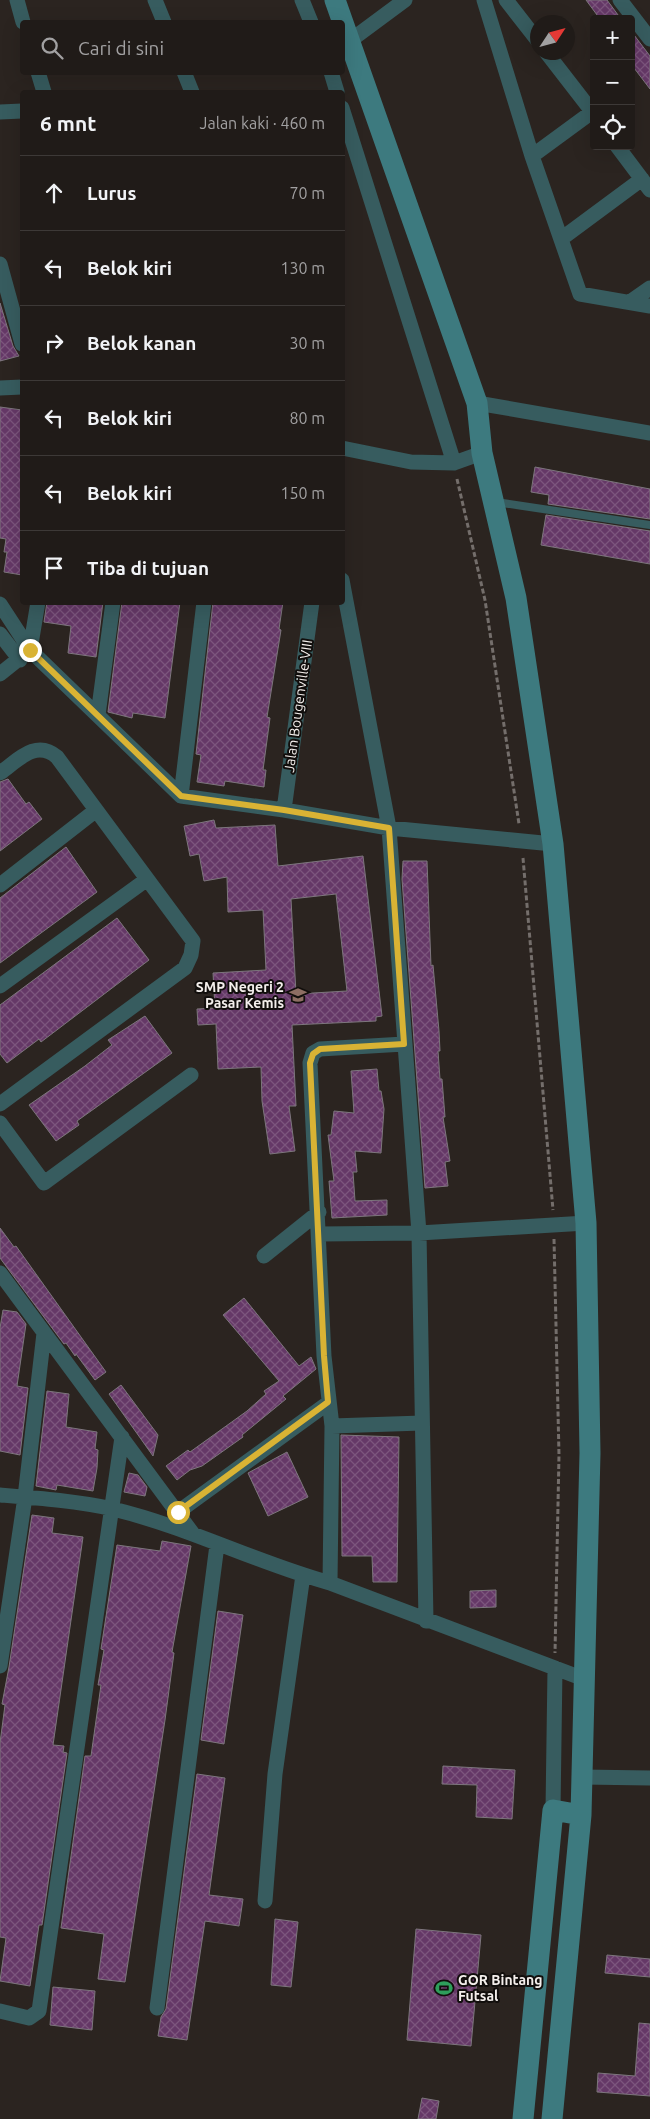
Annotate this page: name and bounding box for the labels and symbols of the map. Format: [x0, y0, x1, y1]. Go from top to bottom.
north arrow [530, 15, 575, 60]
route end [19, 639, 42, 662]
street label: Jalan Bougenville-VIII [281, 639, 315, 773]
place label: SMP Negeri 2 Pasar Kemis [196, 979, 284, 1011]
school or university icon: SMP Negeri 2 Pasar Kemis [288, 985, 308, 1005]
route start [167, 1501, 190, 1524]
place label: GOR Bintang Futsal [458, 1972, 542, 2004]
sports icon: GOR Bintang Futsal [434, 1978, 454, 1998]

